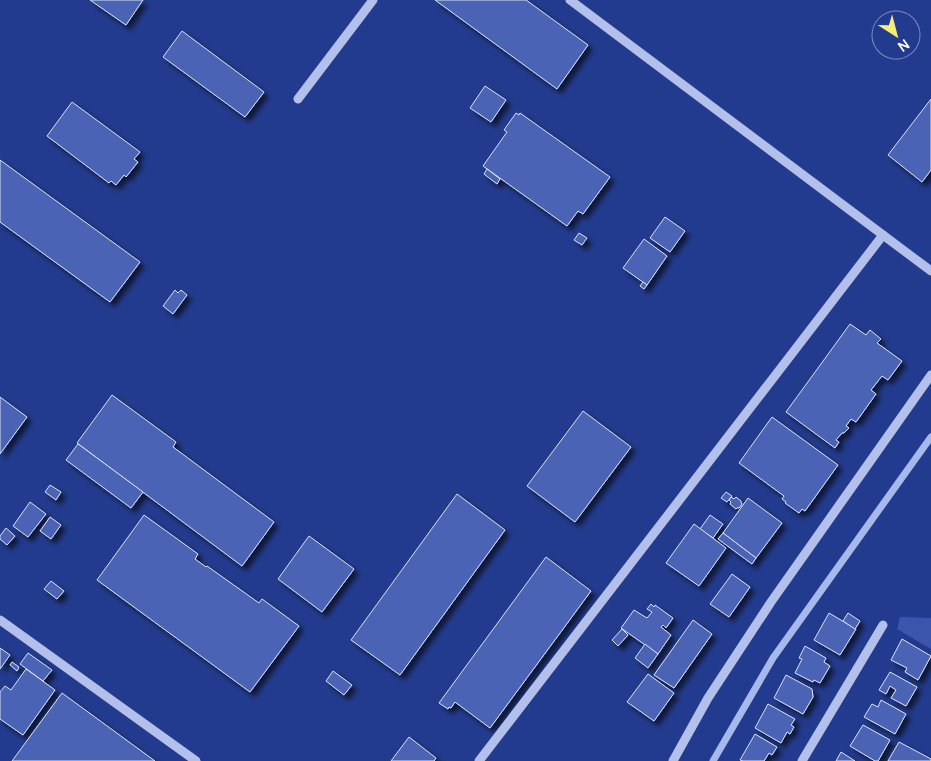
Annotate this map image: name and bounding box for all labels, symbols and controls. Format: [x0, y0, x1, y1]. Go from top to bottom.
north arrow [871, 10, 921, 60]
text: N [894, 35, 914, 57]

